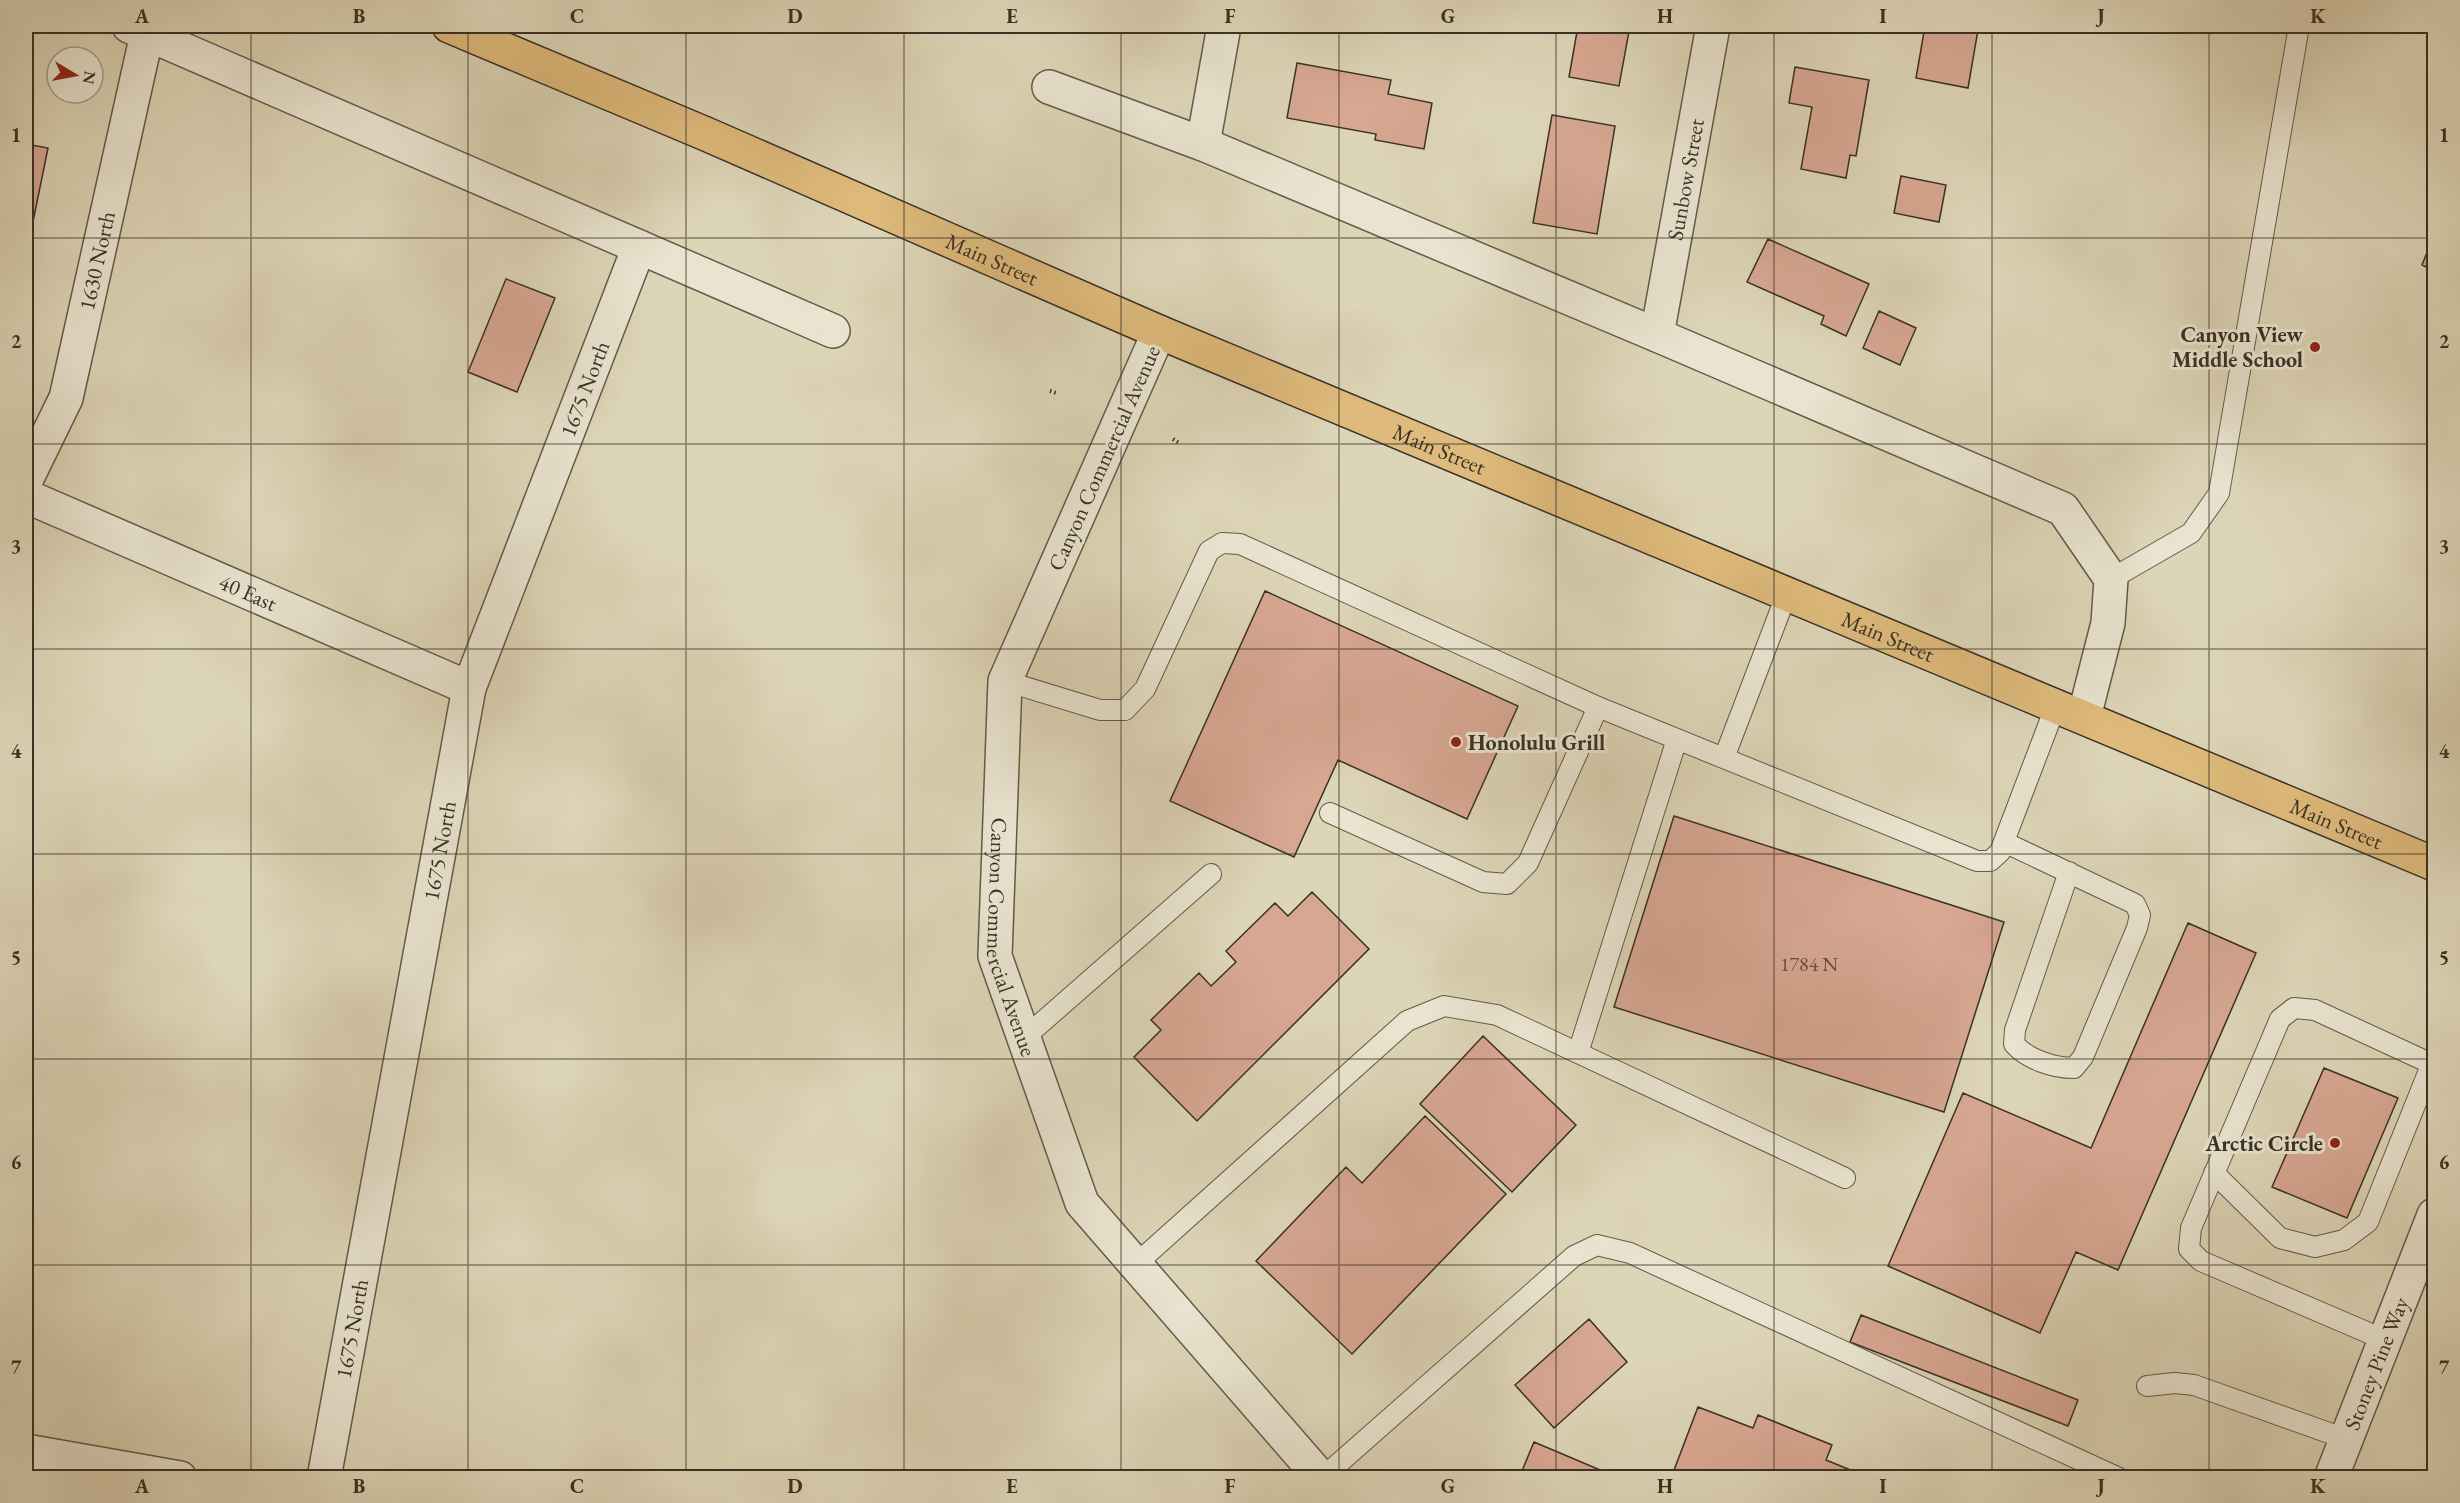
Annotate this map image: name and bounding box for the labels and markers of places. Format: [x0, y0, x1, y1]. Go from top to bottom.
place label: Canyon View Middle School [2172, 320, 2303, 374]
marker: Canyon View Middle School [2308, 340, 2322, 354]
place label: Honolulu Grill [1468, 728, 1605, 757]
marker: Honolulu Grill [1449, 735, 1463, 749]
place label: Arctic Circle [2204, 1129, 2323, 1158]
marker: Arctic Circle [2328, 1136, 2342, 1150]

